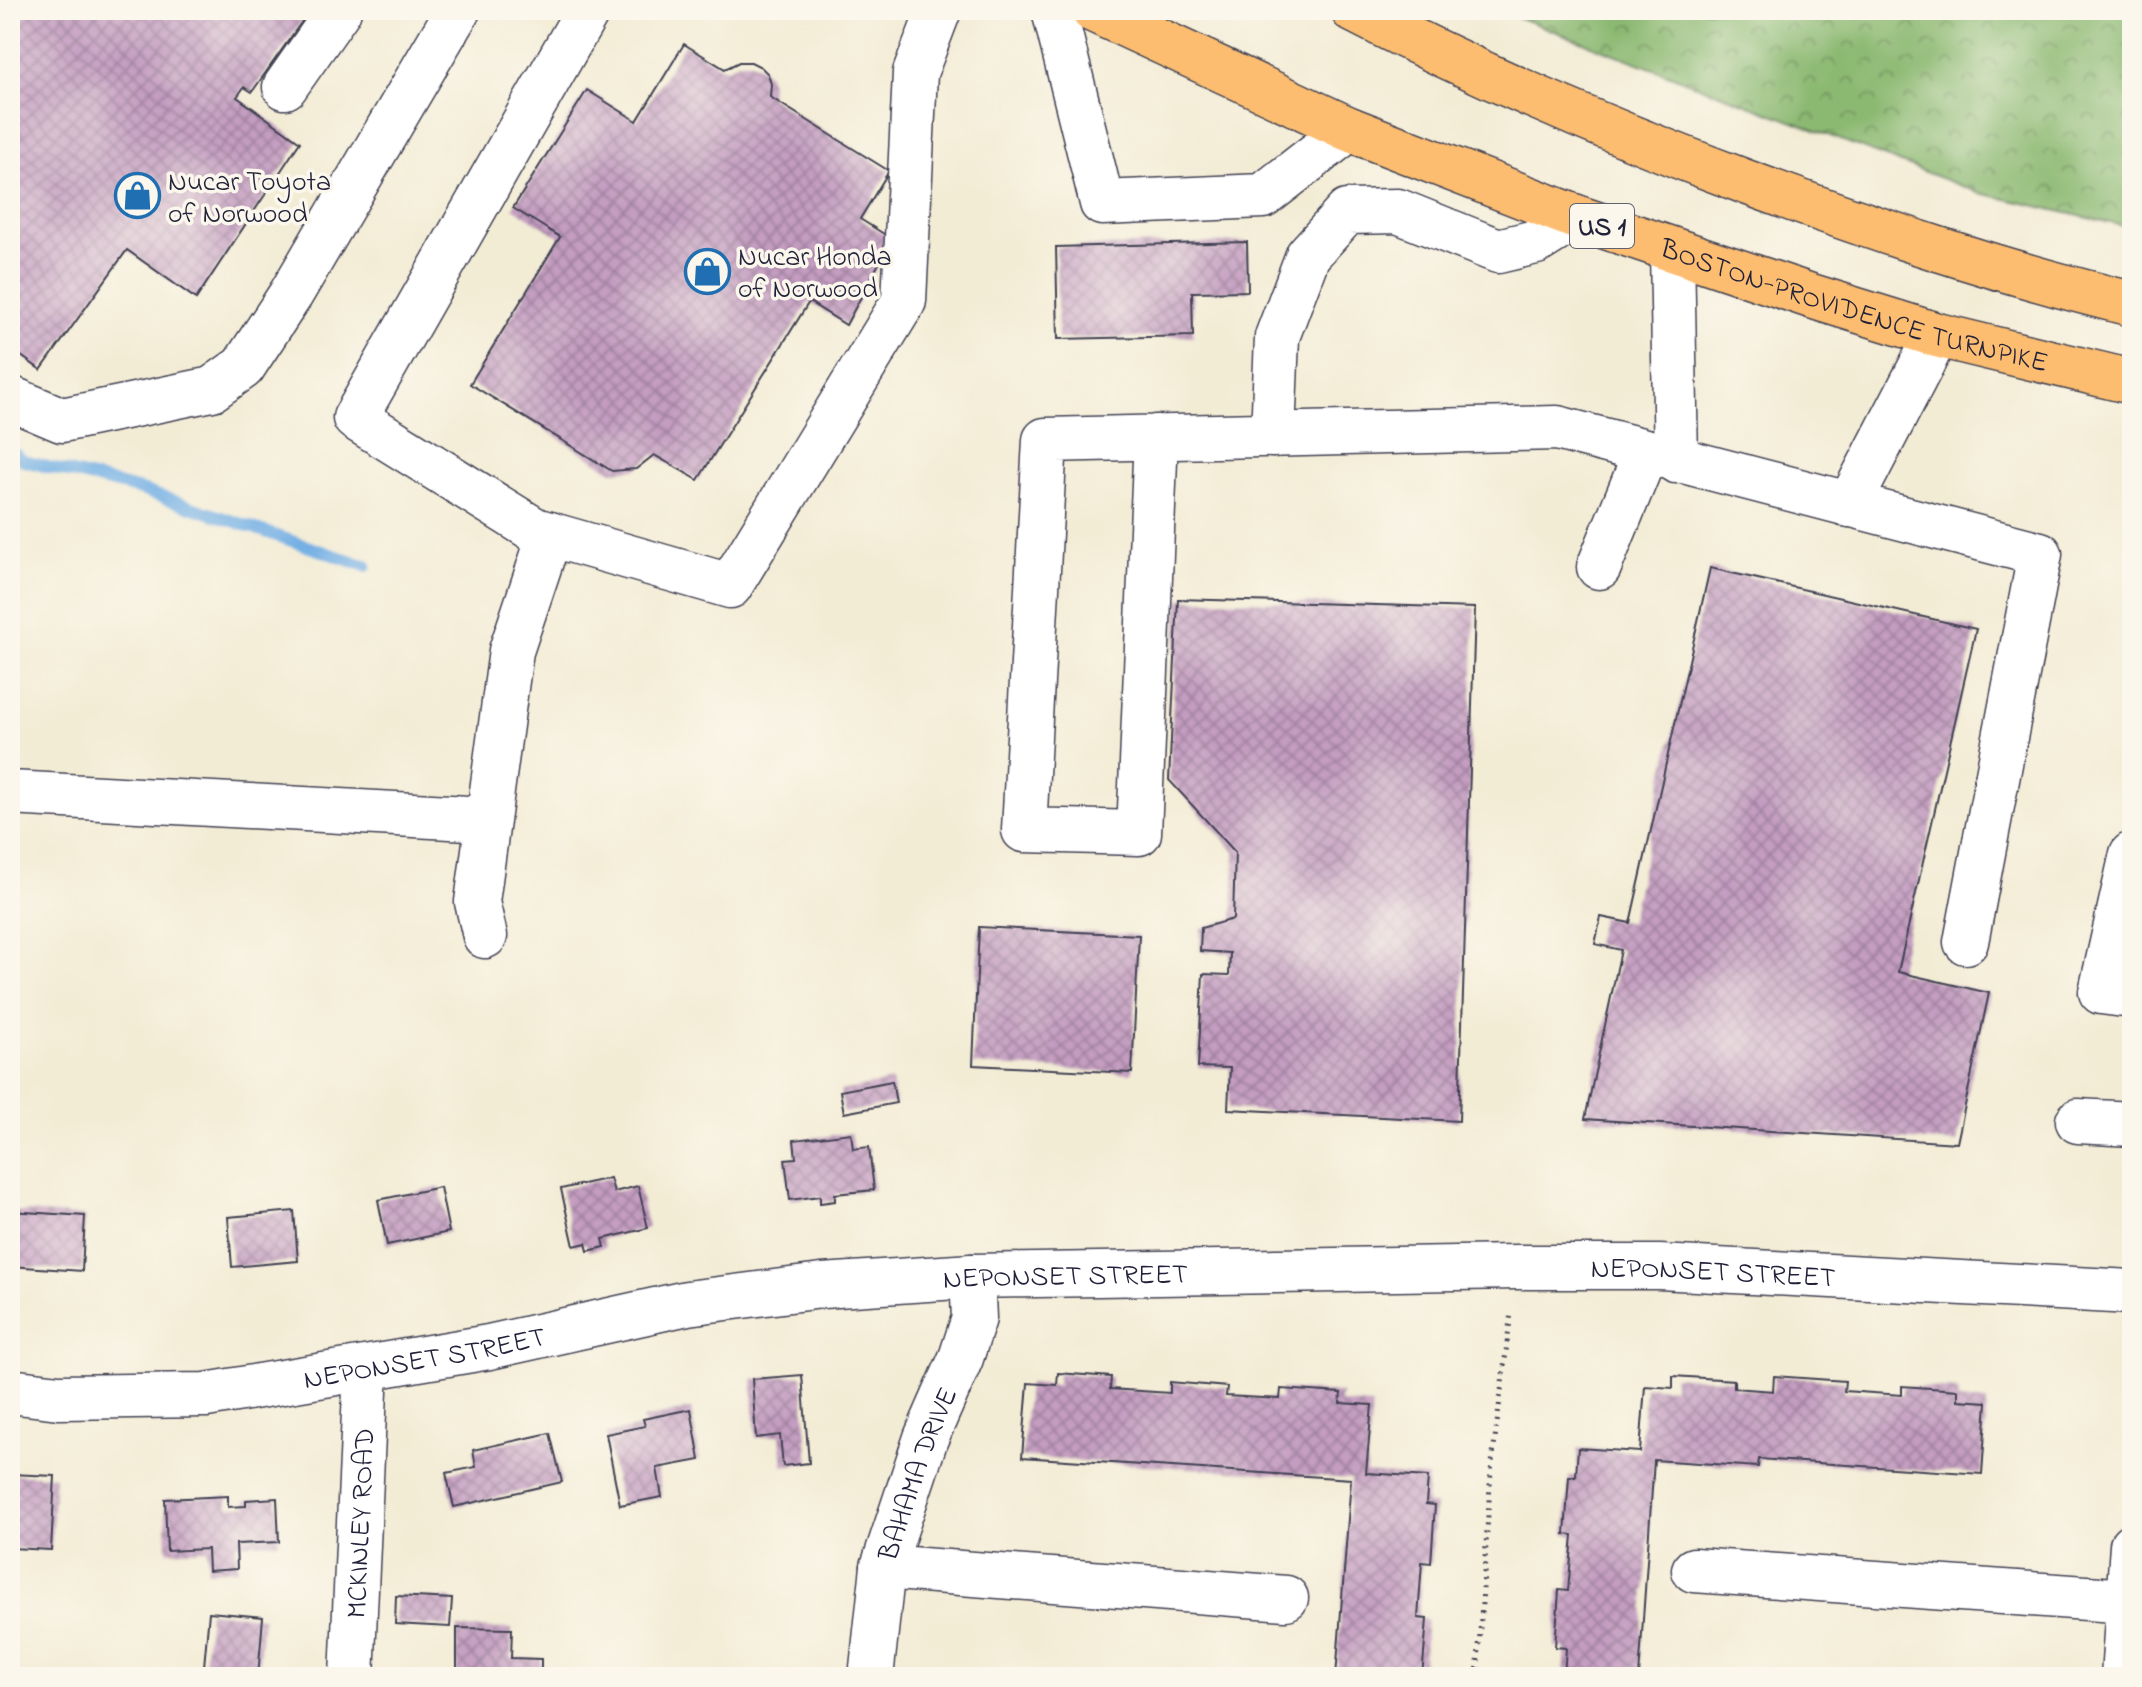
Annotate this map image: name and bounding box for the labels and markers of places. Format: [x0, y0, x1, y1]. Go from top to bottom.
place label: Nucar Toyota of Norwood [168, 163, 331, 236]
shop icon: Nucar Toyota of Norwood [113, 172, 161, 220]
place label: Nucar Honda of Norwood [738, 238, 892, 311]
shop icon: Nucar Honda of Norwood [683, 247, 731, 295]

